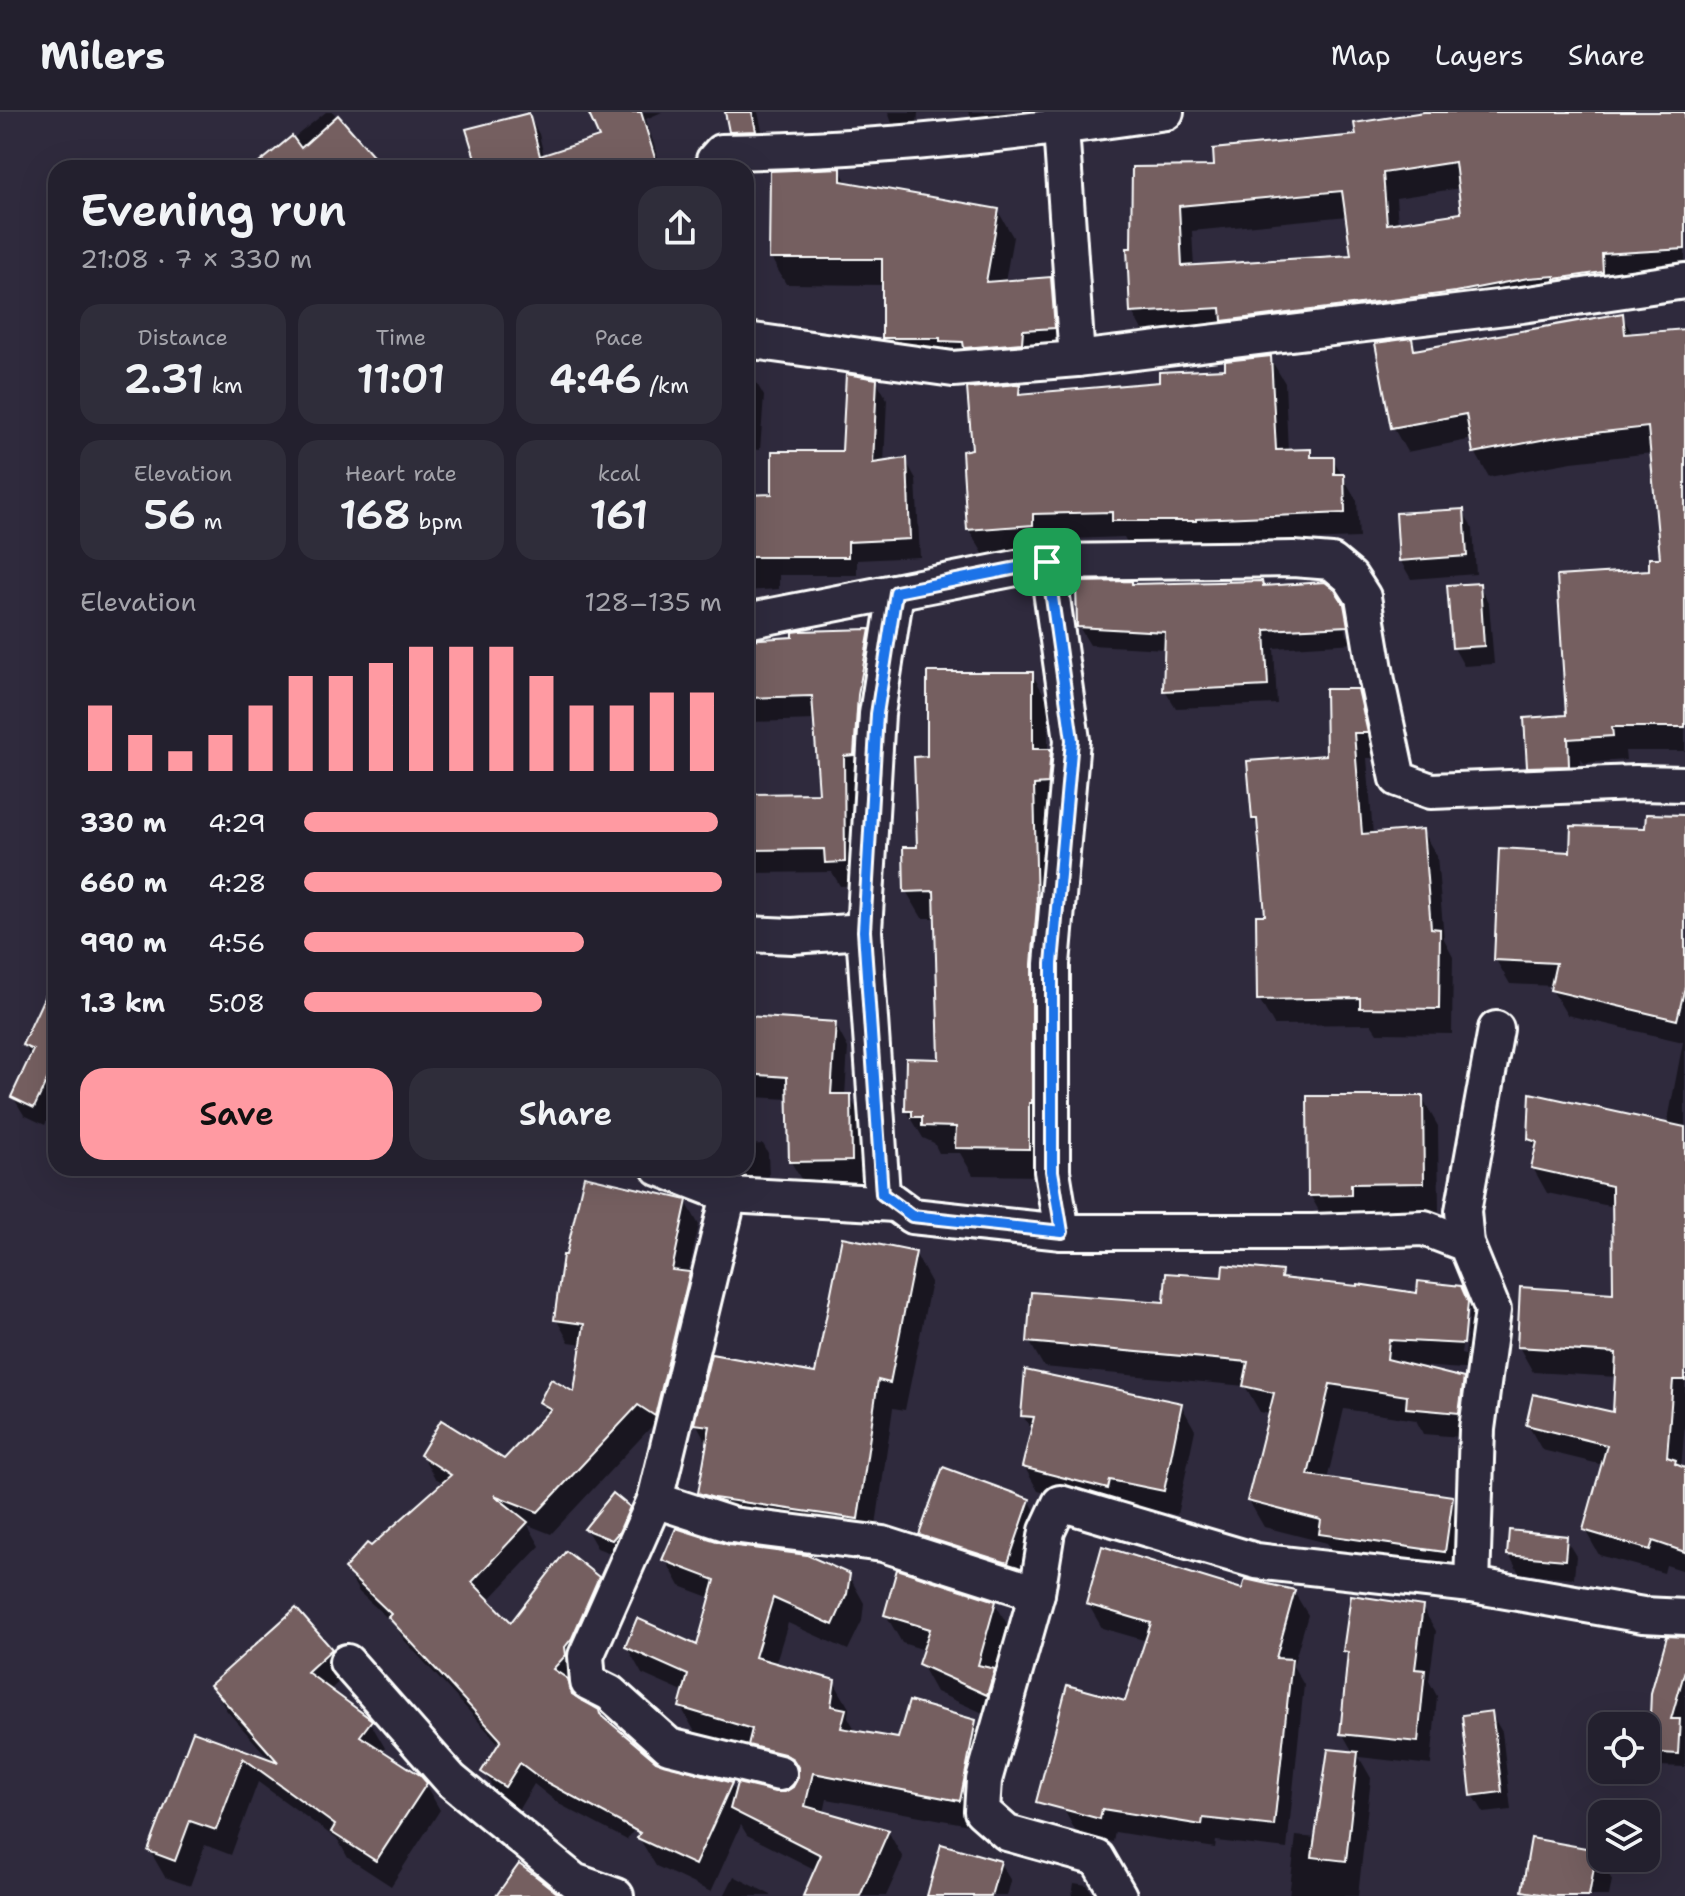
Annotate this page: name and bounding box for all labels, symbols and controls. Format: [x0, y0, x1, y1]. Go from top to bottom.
text: Milers [40, 30, 165, 81]
text: Map [1331, 36, 1391, 74]
text: Layers [1435, 36, 1524, 74]
text: Share [1568, 36, 1645, 74]
text: Evening run [80, 181, 347, 240]
button: share [638, 186, 722, 270]
text: 21:08 · 7 × 330 m [80, 241, 312, 276]
text: Distance [138, 323, 228, 352]
text: Time [376, 323, 426, 352]
text: Pace [595, 323, 643, 352]
text: 2.31 [123, 352, 204, 406]
text: 11:01 [357, 352, 445, 406]
text: 4:46 [549, 352, 642, 406]
text: km [204, 371, 243, 400]
text: /km [642, 371, 689, 400]
text: Elevation [134, 459, 232, 488]
text: Heart rate [345, 459, 457, 488]
text: kcal [598, 459, 640, 488]
text: 56 [143, 488, 196, 542]
text: 168 [339, 488, 411, 542]
text: 161 [589, 488, 649, 542]
text: m [196, 507, 223, 536]
text: bpm [411, 507, 463, 536]
pin [1013, 528, 1081, 596]
icon: arrive [1025, 540, 1069, 584]
text: Elevation [80, 584, 196, 619]
text: 128–135 m [584, 584, 722, 619]
text: 330 m [80, 805, 167, 840]
text: 4:29 [208, 805, 266, 840]
text: 660 m [80, 865, 167, 900]
text: 4:28 [208, 865, 267, 900]
text: 990 m [80, 925, 167, 960]
text: 4:56 [208, 925, 265, 960]
text: 1.3 km [80, 985, 165, 1020]
text: 5:08 [208, 985, 265, 1020]
button: Save [80, 1068, 393, 1160]
button: Share [409, 1068, 722, 1160]
map controls [1588, 1712, 1660, 1872]
button: locate [1588, 1712, 1660, 1784]
button: layers [1588, 1800, 1660, 1872]

